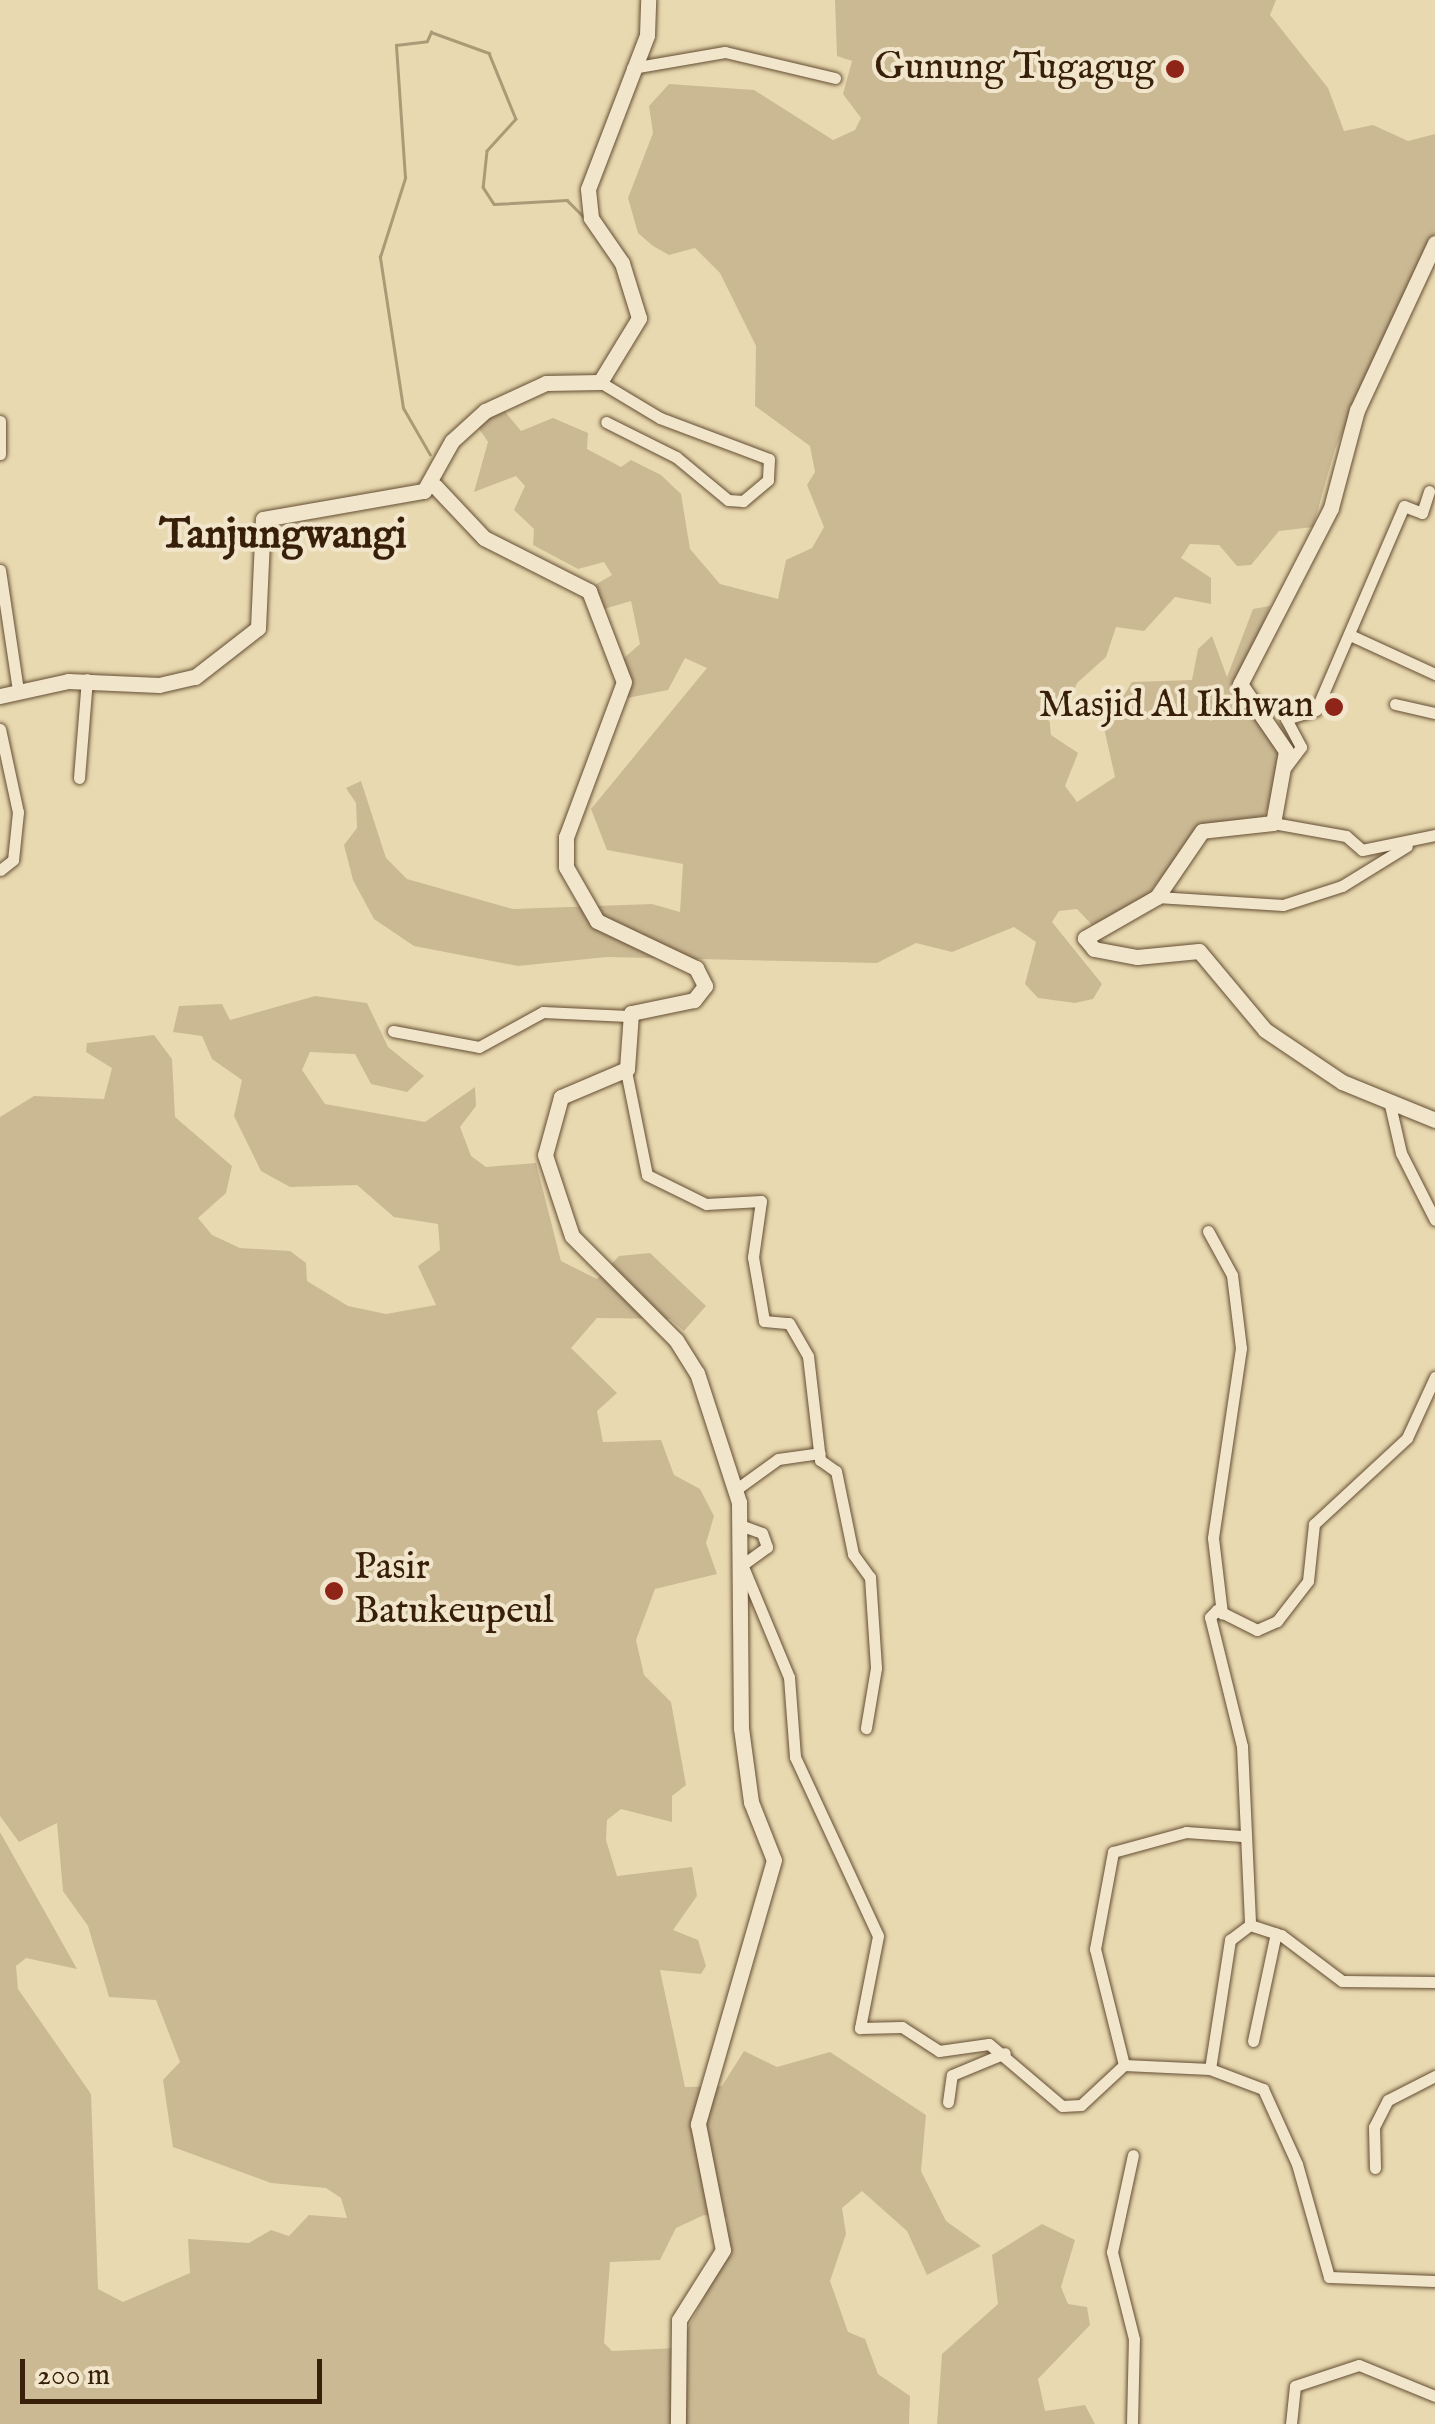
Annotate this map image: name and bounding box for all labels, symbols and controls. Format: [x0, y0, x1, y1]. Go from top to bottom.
place label: Gunung Tugagug [874, 46, 1155, 92]
marker: Gunung Tugagug [1164, 58, 1186, 80]
district label: Tanjungwangi [159, 511, 407, 561]
place label: Masjid Al Ikhwan [1039, 684, 1314, 730]
marker: Masjid Al Ikhwan [1323, 696, 1345, 718]
place label: Pasir Batukeupeul [354, 1546, 554, 1636]
marker: Pasir Batukeupeul [323, 1580, 345, 1602]
scale bar [25, 2339, 328, 2401]
text: 200 m [37, 2357, 110, 2395]

